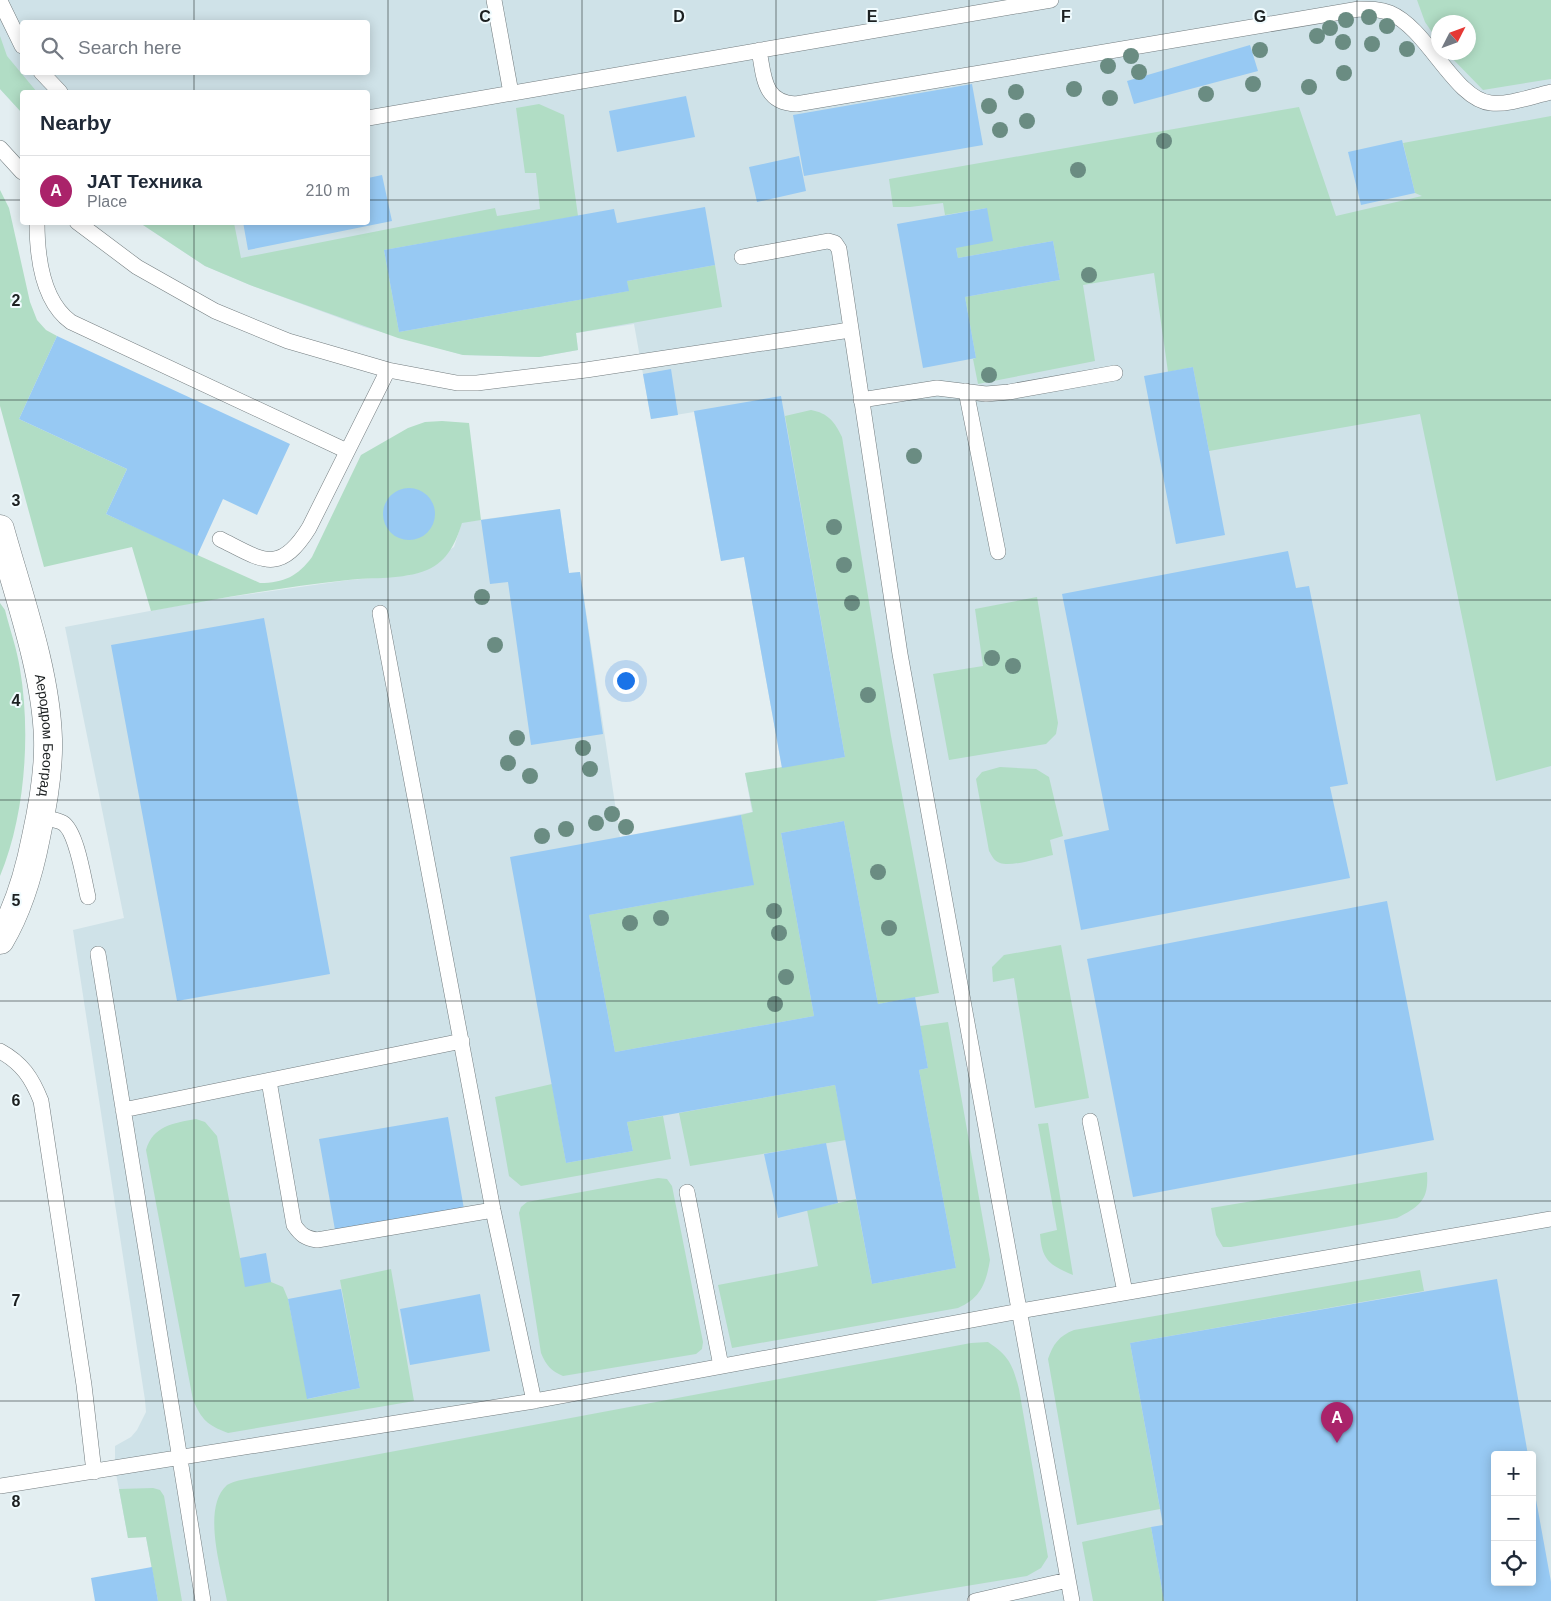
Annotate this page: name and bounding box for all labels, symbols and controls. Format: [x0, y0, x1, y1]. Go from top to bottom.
text: C [479, 8, 491, 25]
text: D [673, 8, 685, 25]
text: E [867, 8, 878, 25]
text: F [1061, 8, 1071, 25]
text: G [1254, 8, 1266, 25]
north arrow [1431, 15, 1476, 60]
search box [20, 20, 370, 75]
icon: search [38, 34, 66, 62]
text: Search here [78, 37, 182, 58]
text: Nearby [40, 111, 111, 134]
text: ЈАТ Техника [87, 171, 202, 192]
text: A [50, 182, 62, 199]
text: 210 m [306, 182, 350, 199]
text: Place [87, 193, 127, 210]
text: 2 [12, 292, 21, 309]
text: 3 [12, 492, 21, 509]
your location [613, 668, 639, 694]
street label: Аеродром Београд [32, 672, 56, 798]
text: 4 [12, 692, 21, 709]
text: 5 [12, 892, 21, 909]
text: 6 [12, 1092, 21, 1109]
text: 7 [12, 1292, 21, 1309]
pin: A [1321, 1402, 1353, 1443]
map controls [1491, 1451, 1536, 1586]
button: + [1491, 1451, 1536, 1496]
text: 8 [12, 1493, 21, 1510]
button: − [1491, 1496, 1536, 1541]
button: locate [1491, 1541, 1536, 1586]

